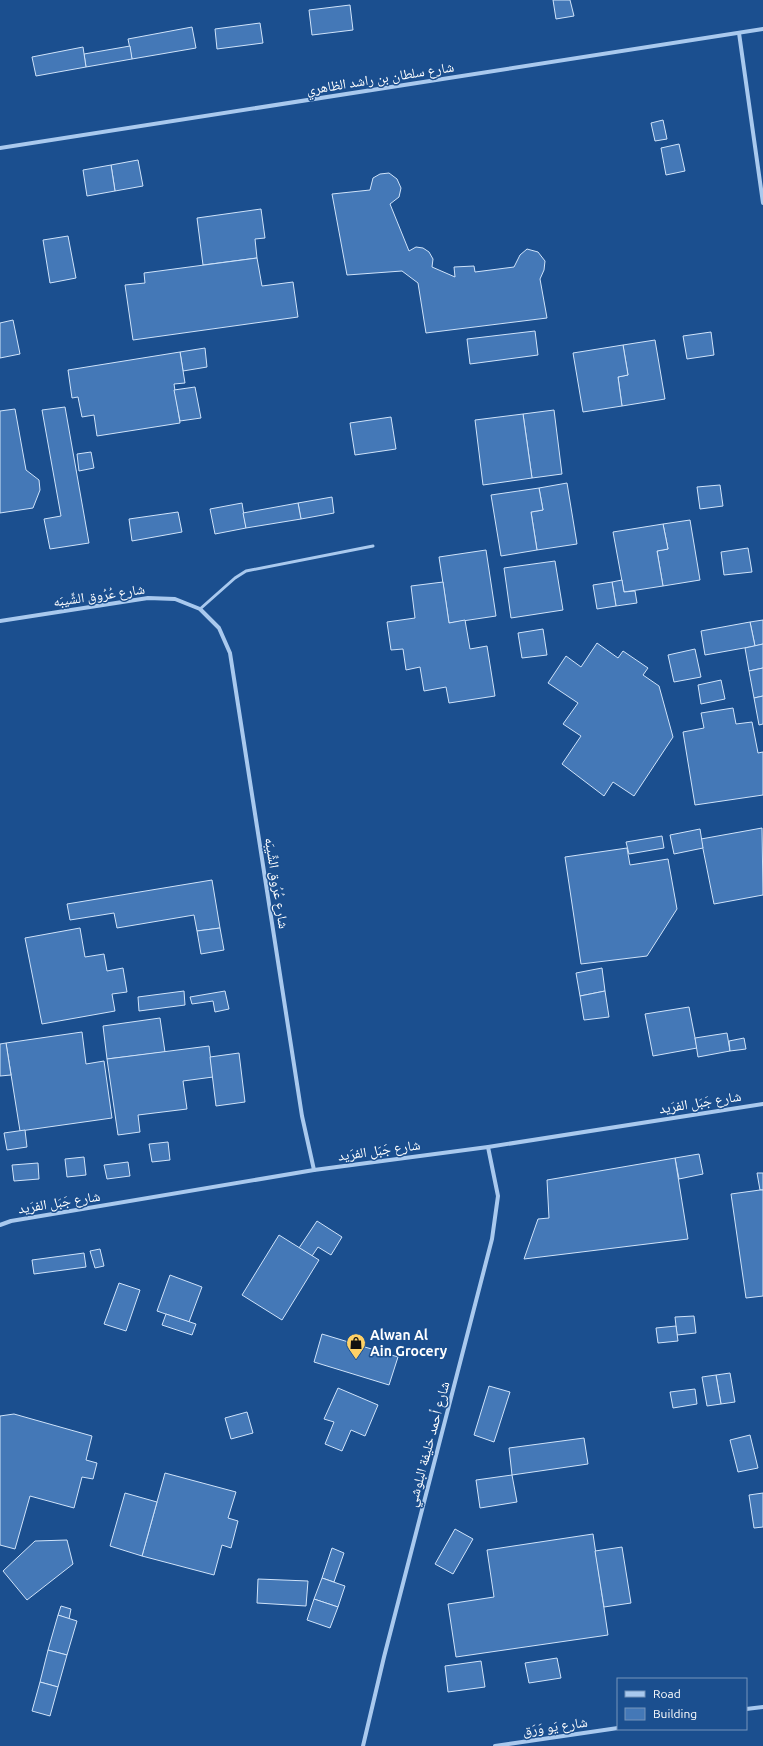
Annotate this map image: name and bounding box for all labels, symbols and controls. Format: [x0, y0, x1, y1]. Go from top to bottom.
street label: شارع سلطان بن راشد الظاهري [305, 58, 456, 101]
street label: شارع عُرُوق الشِّيبَه [52, 581, 146, 611]
street label: شارع عُرُوق الشِّيبَه [260, 836, 292, 930]
street label: شارع جَبَل الفرَيد [658, 1088, 743, 1118]
street label: شارع جَبَل الفرَيد [337, 1136, 422, 1166]
street label: شارع جَبَل الفرَيد [17, 1188, 102, 1218]
place label: Alwan Al Ain Grocery [370, 1327, 448, 1359]
shop icon: Alwan Al Ain Grocery [345, 1332, 367, 1360]
street label: شارع أحمد خليفة البلوشي [404, 1380, 456, 1509]
legend [617, 1678, 747, 1730]
text: Road [653, 1687, 681, 1700]
text: Building [653, 1707, 697, 1720]
street label: شارع يَو وَرَق [522, 1714, 589, 1740]

